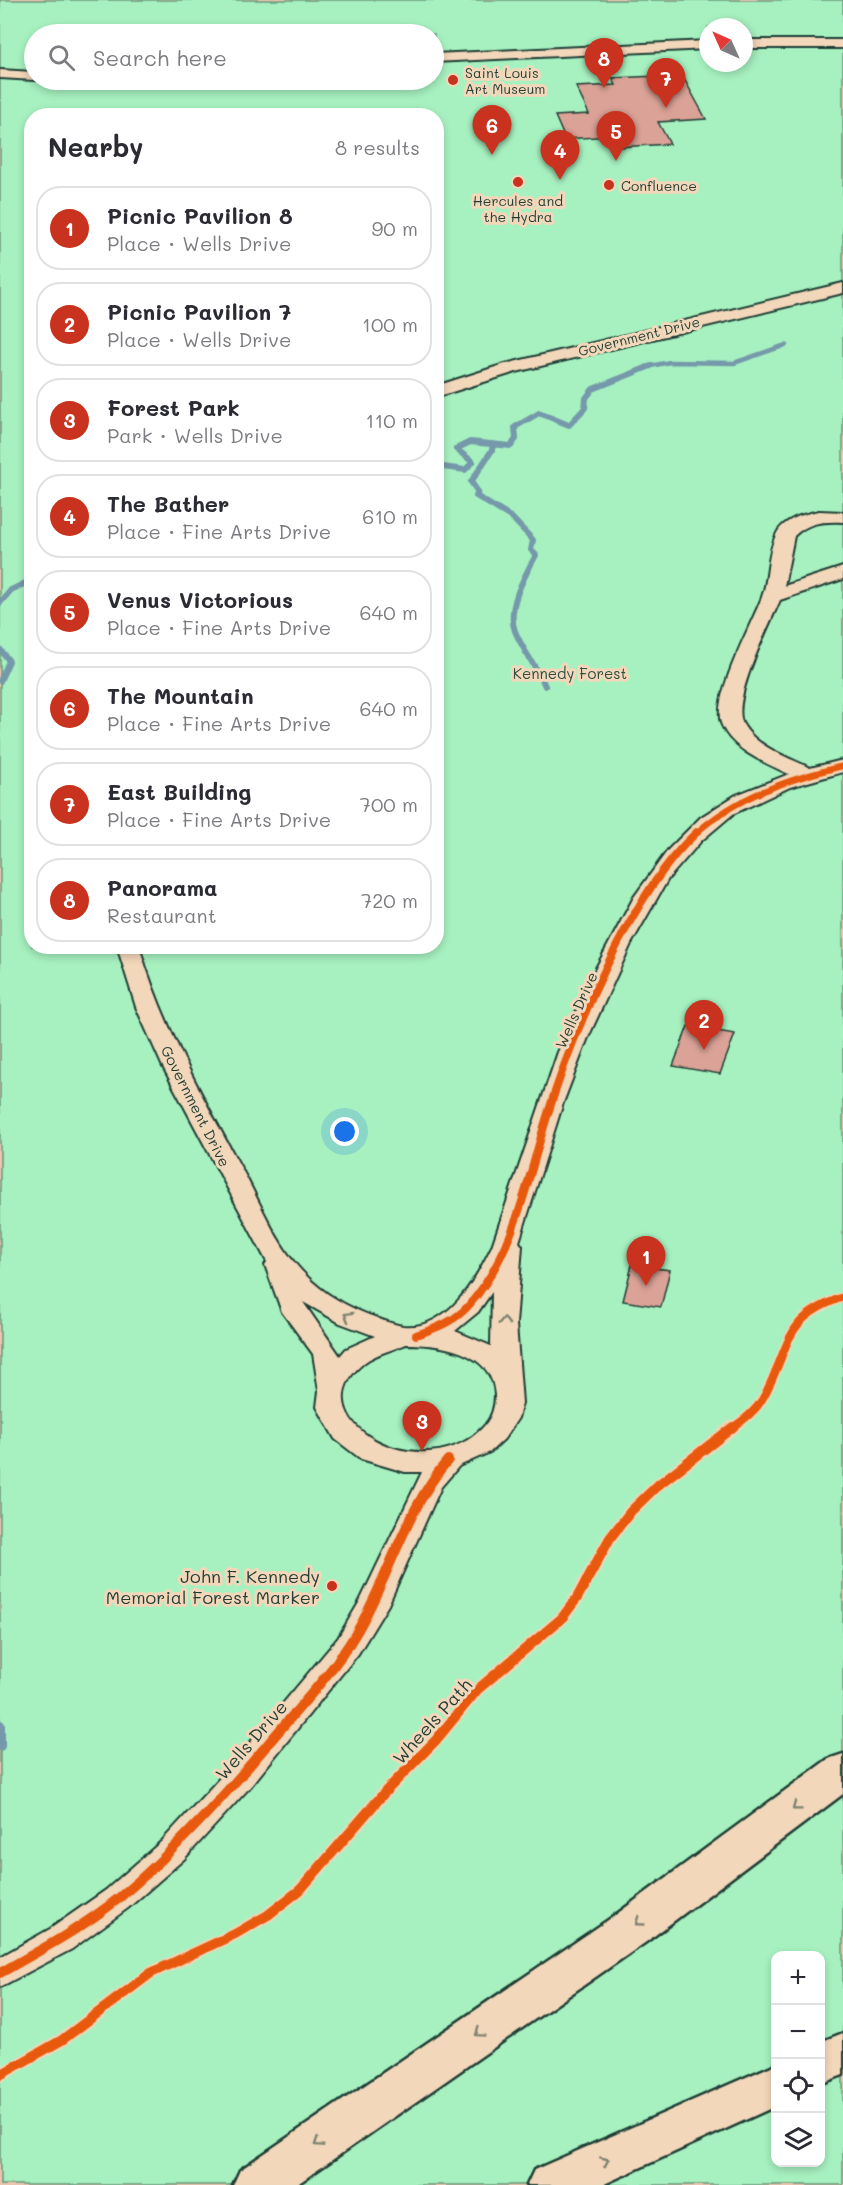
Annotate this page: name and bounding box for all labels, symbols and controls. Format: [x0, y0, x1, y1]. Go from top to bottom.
north arrow [699, 18, 753, 72]
search box [24, 24, 444, 90]
pin: 8 [584, 38, 624, 88]
icon: search [45, 41, 78, 74]
text: Search here [93, 43, 227, 72]
pin: 7 [646, 58, 686, 108]
place label: Saint Louis Art Museum [465, 63, 545, 98]
marker: Saint Louis Art Museum [446, 73, 460, 87]
pin: 6 [472, 106, 512, 155]
pin: 5 [596, 112, 636, 161]
text: Nearby [48, 130, 143, 164]
pin: 4 [540, 130, 580, 180]
text: 8 results [335, 134, 420, 160]
marker: Hercules and the Hydra [511, 175, 525, 189]
place label: Confluence [621, 176, 697, 195]
marker: Confluence [602, 178, 616, 192]
place label: Hercules and the Hydra [473, 191, 563, 226]
text: Picnic Pavilion 8 [107, 201, 293, 230]
text: 1 [65, 215, 74, 241]
text: 90 m [372, 215, 418, 241]
text: Place · Wells Drive [107, 230, 291, 256]
text: Picnic Pavilion 7 [107, 297, 291, 326]
text: 2 [64, 311, 75, 337]
text: 100 m [362, 311, 418, 337]
street label: Government Drive [576, 312, 702, 360]
text: Place · Wells Drive [107, 326, 291, 352]
text: Forest Park [107, 393, 240, 422]
text: 3 [64, 407, 76, 433]
text: 110 m [365, 407, 418, 433]
text: Park · Wells Drive [107, 422, 283, 448]
text: The Bather [107, 489, 229, 518]
text: 4 [63, 503, 76, 529]
text: 610 m [362, 503, 418, 529]
text: Place · Fine Arts Drive [107, 518, 331, 544]
text: Venus Victorious [107, 585, 293, 614]
text: 5 [64, 599, 75, 625]
text: 640 m [360, 599, 418, 625]
text: Place · Fine Arts Drive [107, 614, 331, 640]
park label: Kennedy Forest [513, 663, 627, 683]
text: The Mountain [107, 681, 254, 710]
text: 6 [63, 695, 76, 721]
text: 640 m [360, 695, 418, 721]
text: Place · Fine Arts Drive [107, 710, 331, 736]
text: East Building [107, 777, 251, 806]
text: 7 [64, 791, 75, 817]
text: 700 m [360, 791, 418, 817]
text: Place · Fine Arts Drive [107, 806, 331, 832]
text: Panorama [107, 873, 217, 902]
text: 8 [63, 887, 76, 913]
text: 720 m [361, 887, 418, 913]
text: Restaurant [107, 902, 217, 928]
street label: Wells Drive [550, 969, 602, 1051]
pin: 2 [684, 1000, 724, 1050]
street label: Government Drive [157, 1042, 235, 1170]
your location [330, 1117, 359, 1146]
pin: 1 [626, 1236, 666, 1286]
one-way arrow [344, 1312, 354, 1323]
one-way arrow [497, 1316, 510, 1325]
pin: 3 [402, 1402, 442, 1451]
place label: John F. Kennedy Memorial Forest Marker [106, 1564, 320, 1609]
marker: John F. Kennedy Memorial Forest Marker [325, 1579, 339, 1593]
street label: Wheels Path [387, 1673, 477, 1769]
street label: Wells Drive [210, 1695, 292, 1785]
one-way arrow [792, 1799, 803, 1810]
one-way arrow [635, 1915, 646, 1926]
map controls [771, 1951, 825, 2167]
button: + [771, 1951, 825, 2005]
button: − [771, 2005, 825, 2059]
one-way arrow [475, 2026, 486, 2037]
button: locate [771, 2059, 825, 2113]
button: layers [771, 2113, 825, 2167]
one-way arrow [314, 2136, 325, 2147]
one-way arrow [598, 2156, 609, 2168]

